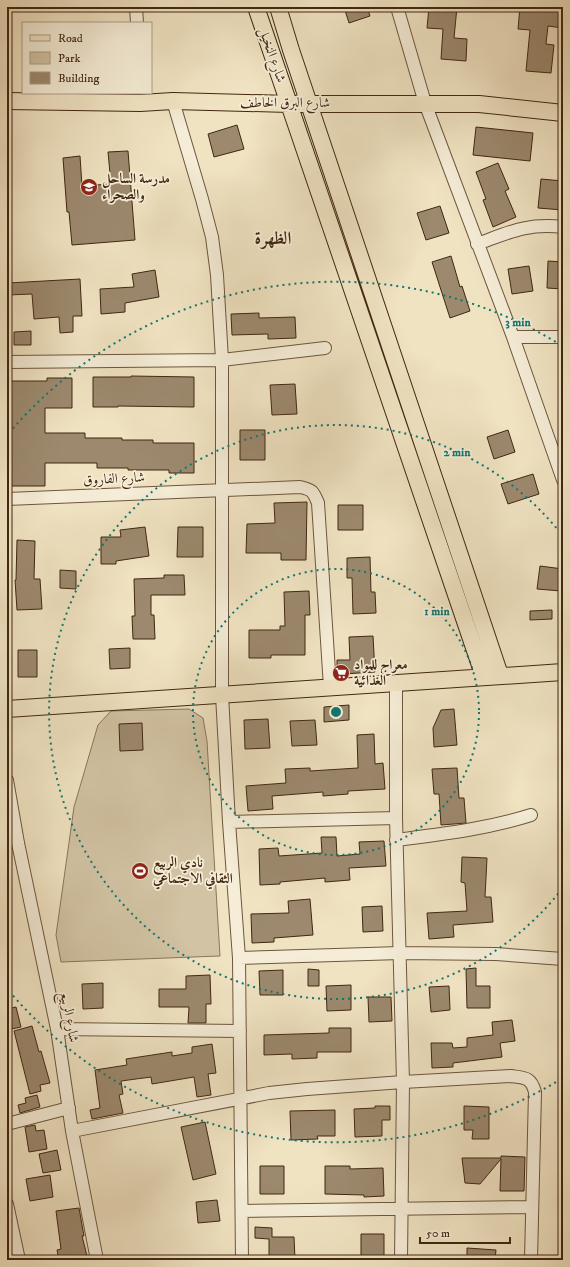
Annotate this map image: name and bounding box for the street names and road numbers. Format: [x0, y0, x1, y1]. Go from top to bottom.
street label: شارع النخيل [252, 25, 290, 86]
street label: شارع البرق الخاطف [240, 94, 330, 114]
street label: شارع الفاروق [83, 468, 146, 492]
street label: شارع الربيع [51, 990, 83, 1045]

